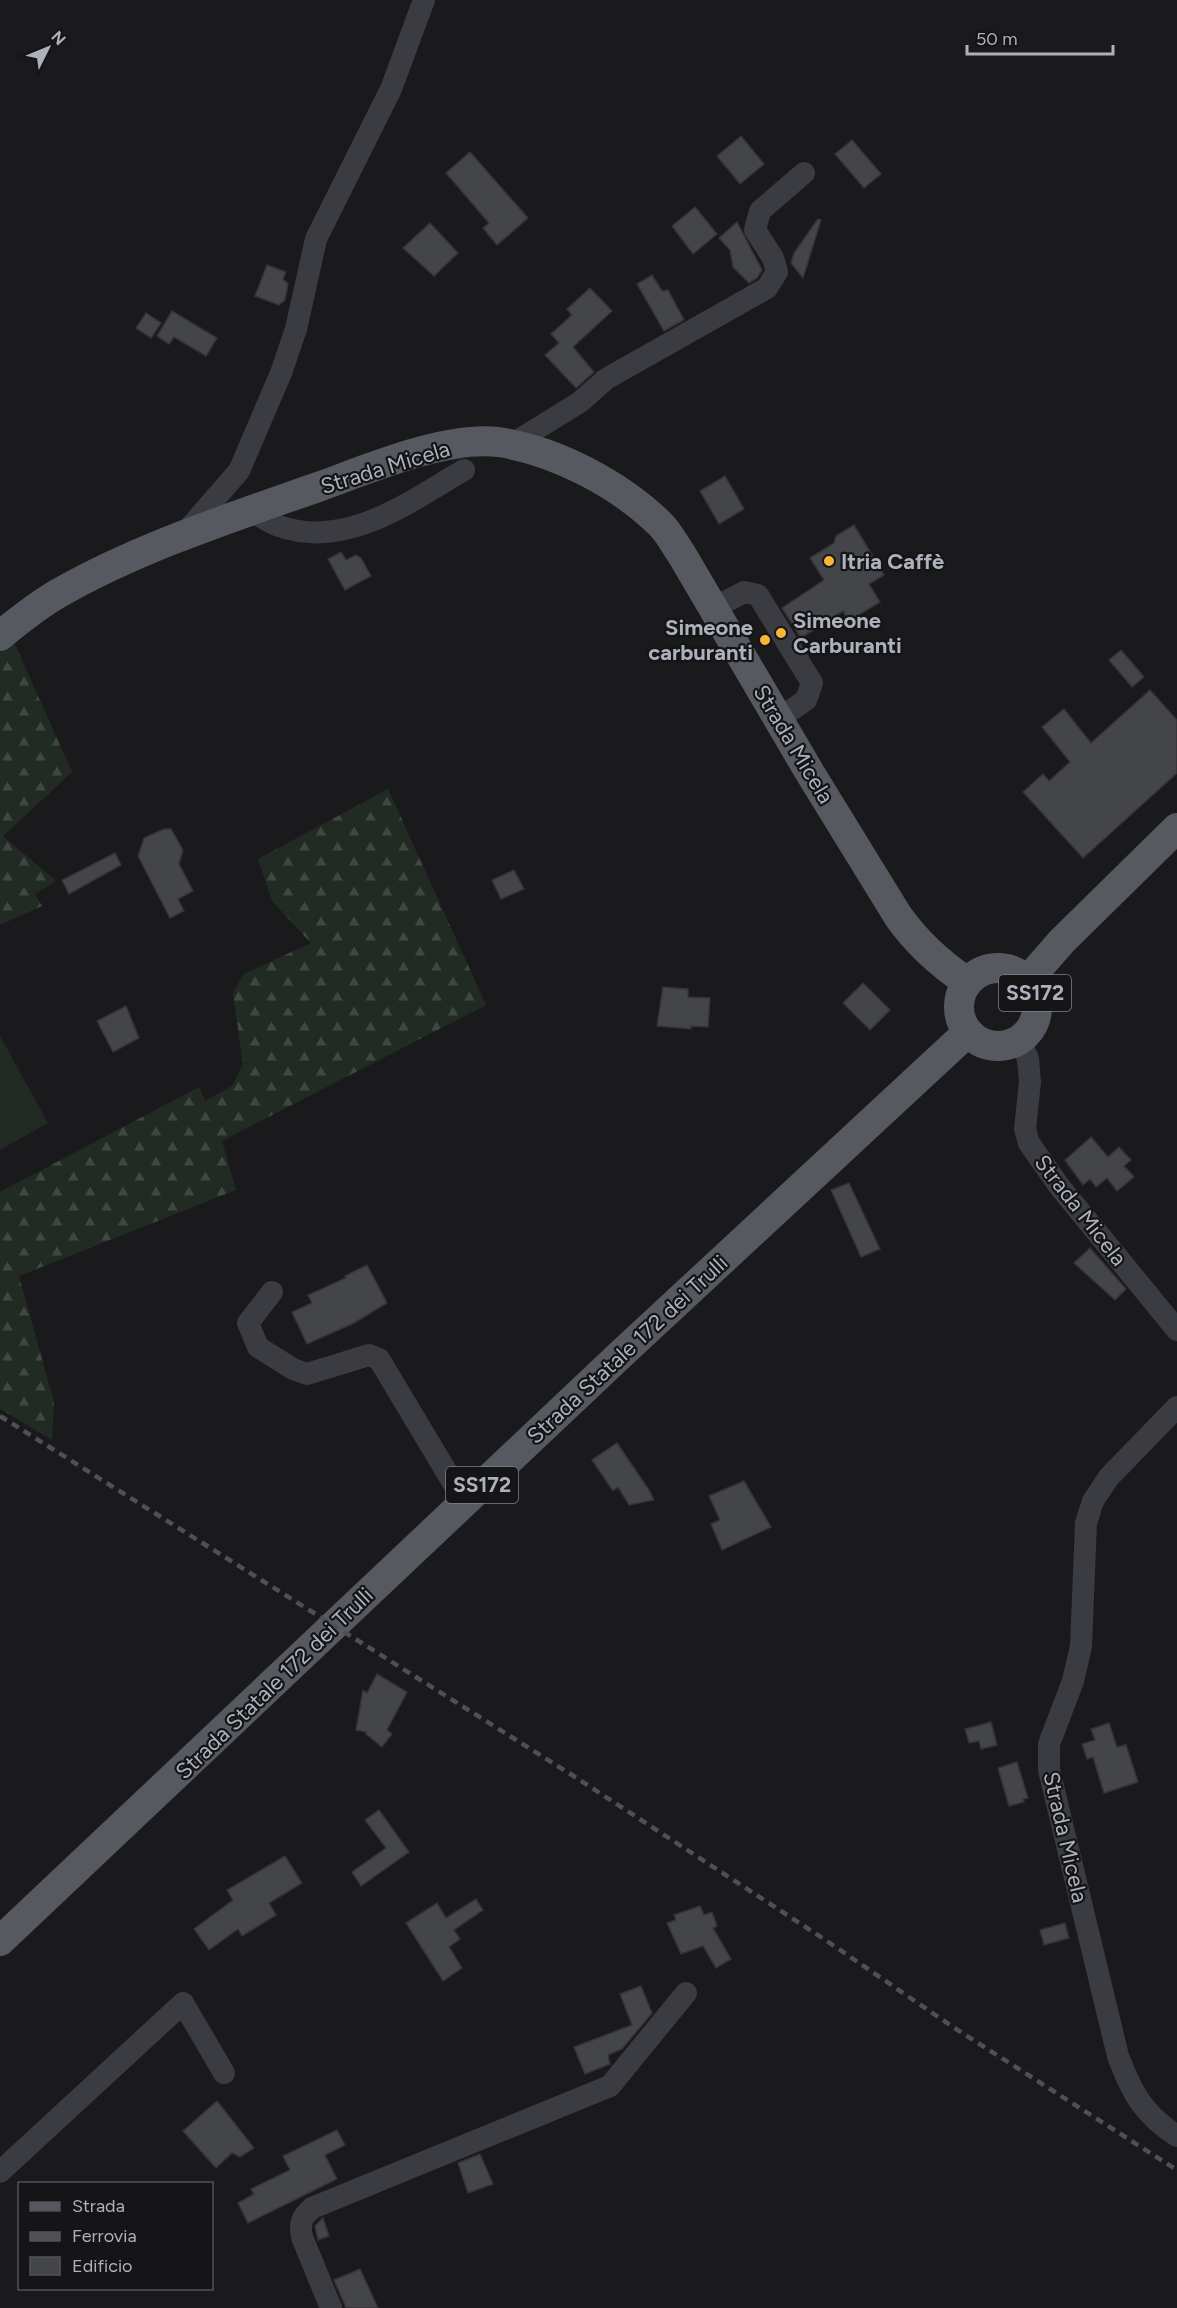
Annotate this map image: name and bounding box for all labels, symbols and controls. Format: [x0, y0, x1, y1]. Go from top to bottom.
north arrow [18, 18, 78, 78]
scale bar [967, 18, 1112, 56]
text: N [47, 27, 70, 49]
text: 50 m [976, 28, 1018, 50]
street label: Strada Micela [317, 435, 453, 500]
place label: Itria Caffè [841, 548, 944, 575]
marker: Itria Caffè [822, 554, 836, 568]
place label: Simeone Carburanti [793, 607, 902, 659]
place label: Simeone carburanti [648, 614, 753, 666]
marker: Simeone Carburanti [774, 626, 788, 640]
marker: Simeone carburanti [758, 633, 772, 647]
street label: Strada Micela [748, 680, 840, 809]
road number: SS172 [999, 975, 1071, 1011]
street label: Strada Micela [1029, 1149, 1132, 1271]
street label: Strada Statale 172 dei Trulli [521, 1249, 733, 1449]
road number: SS172 [446, 1467, 518, 1503]
street label: Strada Statale 172 dei Trulli [170, 1582, 379, 1785]
street label: Strada Micela [1037, 1769, 1094, 1905]
legend [18, 2182, 213, 2290]
text: Strada [72, 2195, 125, 2217]
text: Ferrovia [72, 2225, 137, 2247]
text: Edificio [72, 2255, 133, 2277]

